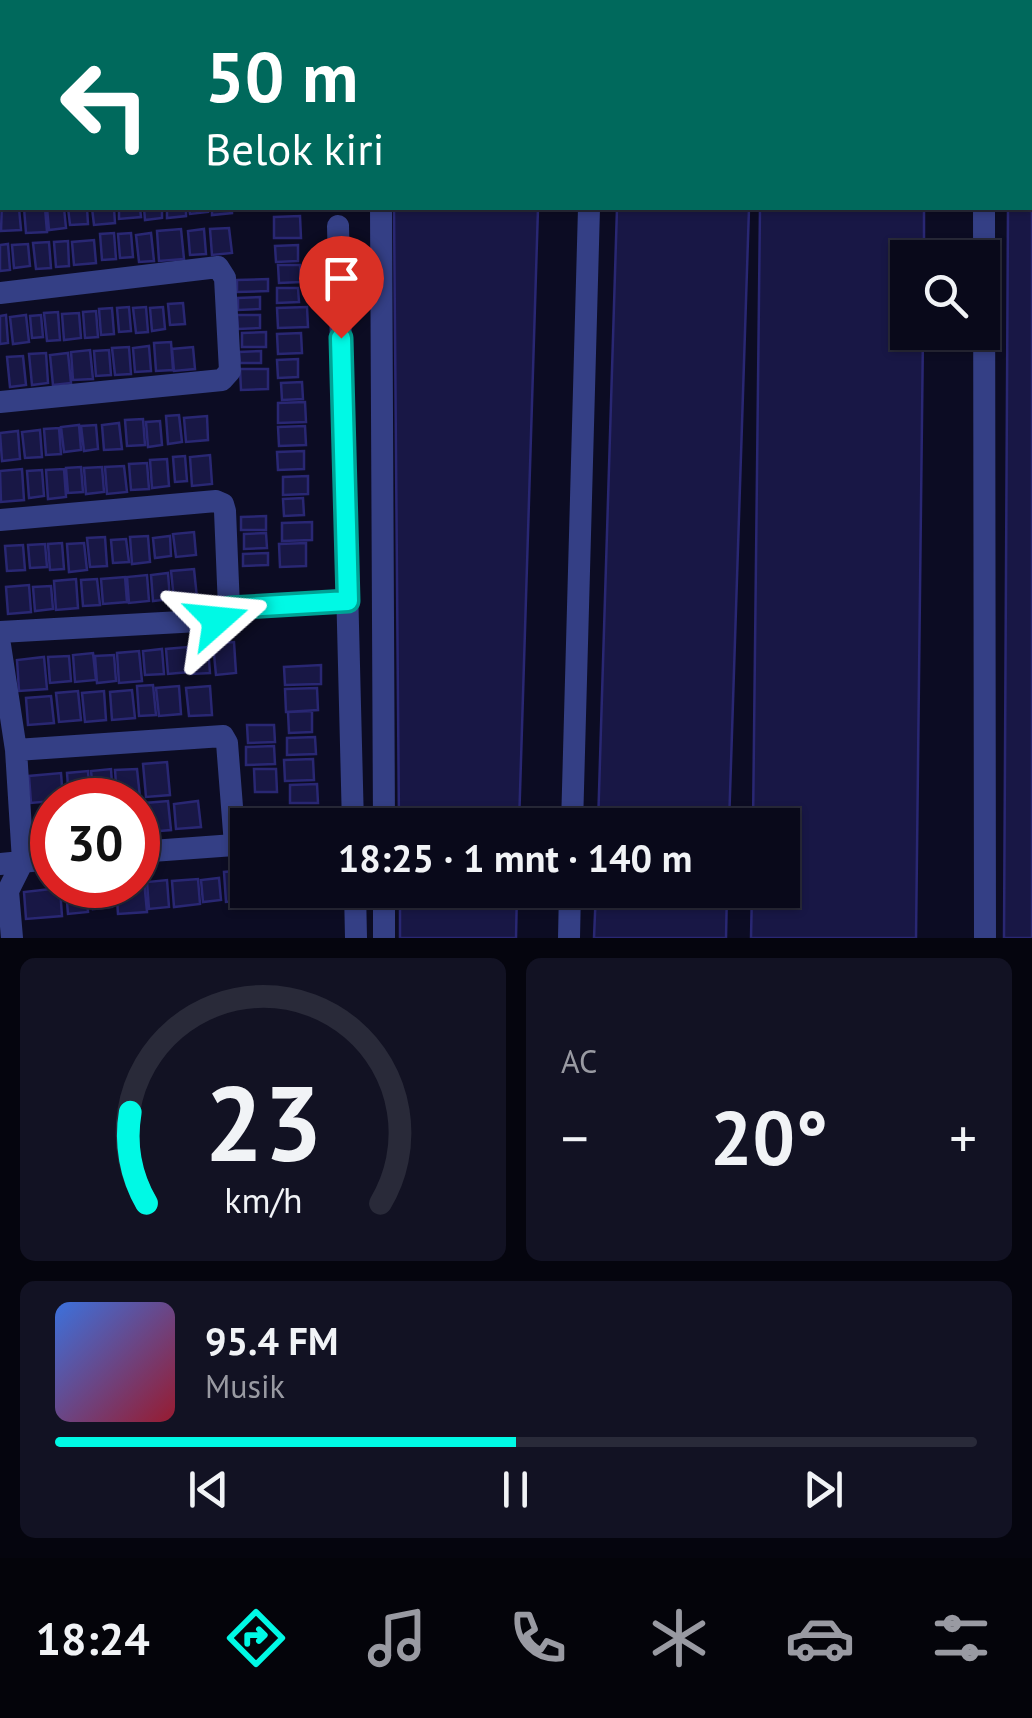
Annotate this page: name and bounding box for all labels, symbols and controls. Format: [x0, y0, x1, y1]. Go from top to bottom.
text: 50 m [205, 31, 358, 121]
icon: left [40, 40, 170, 170]
text: Belok kiri [205, 119, 385, 177]
pin [299, 236, 384, 339]
map controls [890, 240, 1000, 350]
button: search [890, 240, 1000, 350]
icon: arrive [314, 251, 369, 306]
position arrow [165, 568, 269, 672]
speed limit sign: 30 [30, 778, 160, 908]
text: 18:25 · 1 mnt · 140 m [338, 833, 692, 882]
text: AC [561, 1040, 597, 1082]
text: 23 [204, 1055, 322, 1190]
text: 20° [710, 1089, 828, 1186]
text: − [561, 1102, 589, 1173]
text: + [949, 1102, 977, 1173]
text: km/h [224, 1177, 302, 1223]
text: 95.4 FM [205, 1316, 338, 1365]
text: Musik [205, 1365, 285, 1407]
icon: previous [181, 1462, 236, 1517]
icon: pause [488, 1462, 543, 1517]
icon: next [796, 1462, 851, 1517]
icon: directions [221, 1603, 291, 1673]
icon: music [362, 1603, 432, 1673]
icon: phone [503, 1603, 573, 1673]
icon: climate [644, 1603, 714, 1673]
icon: car [785, 1603, 855, 1673]
icon: filters [926, 1603, 996, 1673]
text: 18:24 [36, 1609, 150, 1667]

